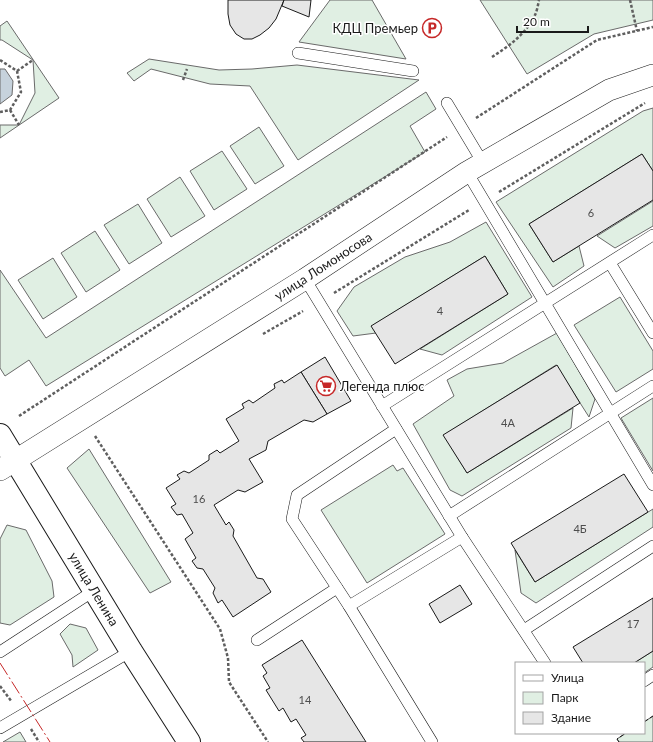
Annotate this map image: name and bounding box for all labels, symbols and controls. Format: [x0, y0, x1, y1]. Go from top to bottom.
scale bar [517, 8, 588, 34]
text: 20 m [523, 14, 550, 29]
parking icon: КДЦ Премьер [421, 17, 443, 39]
place label: КДЦ Премьер [332, 20, 418, 36]
house number: 6 [588, 206, 594, 219]
street label: улица Ломоносова [271, 229, 375, 303]
house number: 4 [437, 304, 444, 317]
supermarket icon: Легенда плюс [315, 375, 337, 397]
place label: Легенда плюс [339, 378, 424, 394]
house number: 4А [501, 416, 515, 429]
house number: 16 [193, 492, 205, 505]
house number: 4Б [573, 522, 587, 535]
street label: улица Ленина [66, 549, 122, 629]
house number: 17 [627, 617, 639, 630]
legend [515, 662, 645, 734]
text: Улица [551, 670, 584, 685]
text: Парк [551, 690, 579, 705]
house number: 14 [299, 693, 312, 706]
text: Здание [551, 710, 591, 725]

